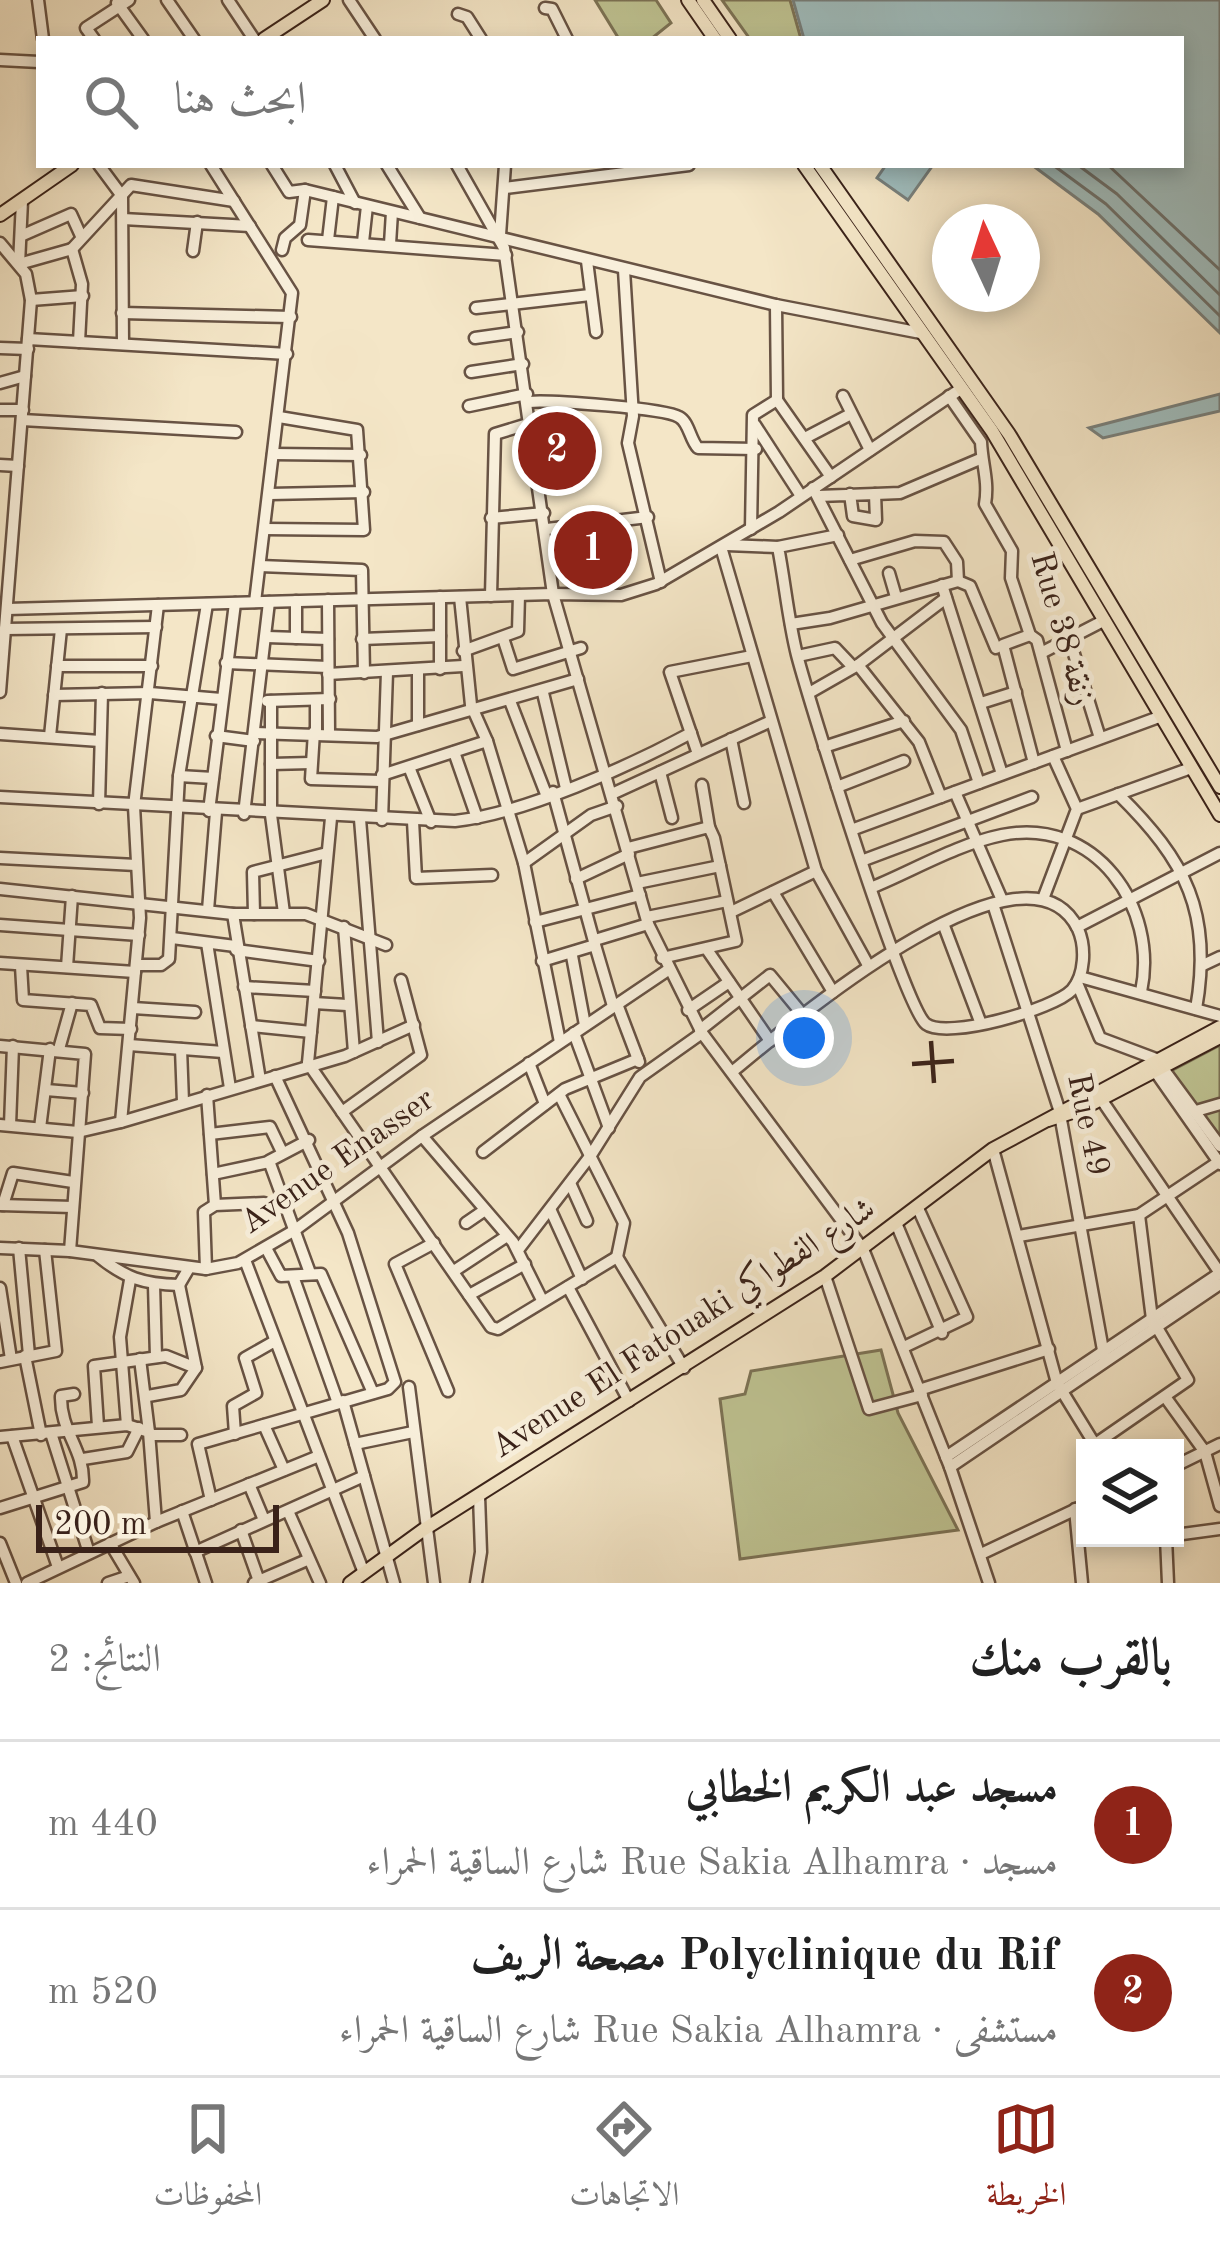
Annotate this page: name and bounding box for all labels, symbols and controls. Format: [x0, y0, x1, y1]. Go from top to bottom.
search box [36, 36, 1184, 168]
icon: search [78, 69, 144, 135]
text: ابحث هنا [174, 79, 307, 124]
north arrow [932, 204, 1040, 312]
pin: 2 [518, 406, 596, 496]
pin: 1 [554, 505, 632, 595]
street label: Rue 38 زنقة [1023, 549, 1099, 709]
your location [774, 1008, 834, 1068]
street label: Rue 49 [1060, 1071, 1114, 1179]
street label: Avenue Enasser [235, 1083, 441, 1241]
street label: Avenue El Fatouaki شارع الفطواكي [483, 1187, 886, 1473]
map controls [1076, 1439, 1184, 1547]
button: layers [1076, 1439, 1184, 1547]
scale bar [36, 1499, 279, 1552]
text: 200 m [54, 1509, 147, 1542]
text: بالقرب منك [969, 1635, 1172, 1686]
text: النتائج: 2 [48, 1641, 161, 1680]
text: مسجد عبد الكريم الخطابي [686, 1767, 1058, 1812]
text: 440 m [48, 1805, 158, 1844]
text: 1 [1122, 1805, 1144, 1844]
text: مسجد · Rue Sakia Alhamra شارع الساقية الحمراء [367, 1844, 1058, 1883]
text: Polyclinique du Rif مصحة الريف [470, 1935, 1058, 1980]
text: 520 m [48, 1973, 158, 2012]
text: 2 [1122, 1973, 1144, 2012]
text: مستشفى · Rue Sakia Alhamra شارع الساقية الحمراء [339, 2012, 1058, 2051]
tab: المحفوظات [153, 2096, 262, 2226]
tab: الاتجاهات [569, 2096, 679, 2226]
tab: الخريطة [986, 2096, 1067, 2226]

